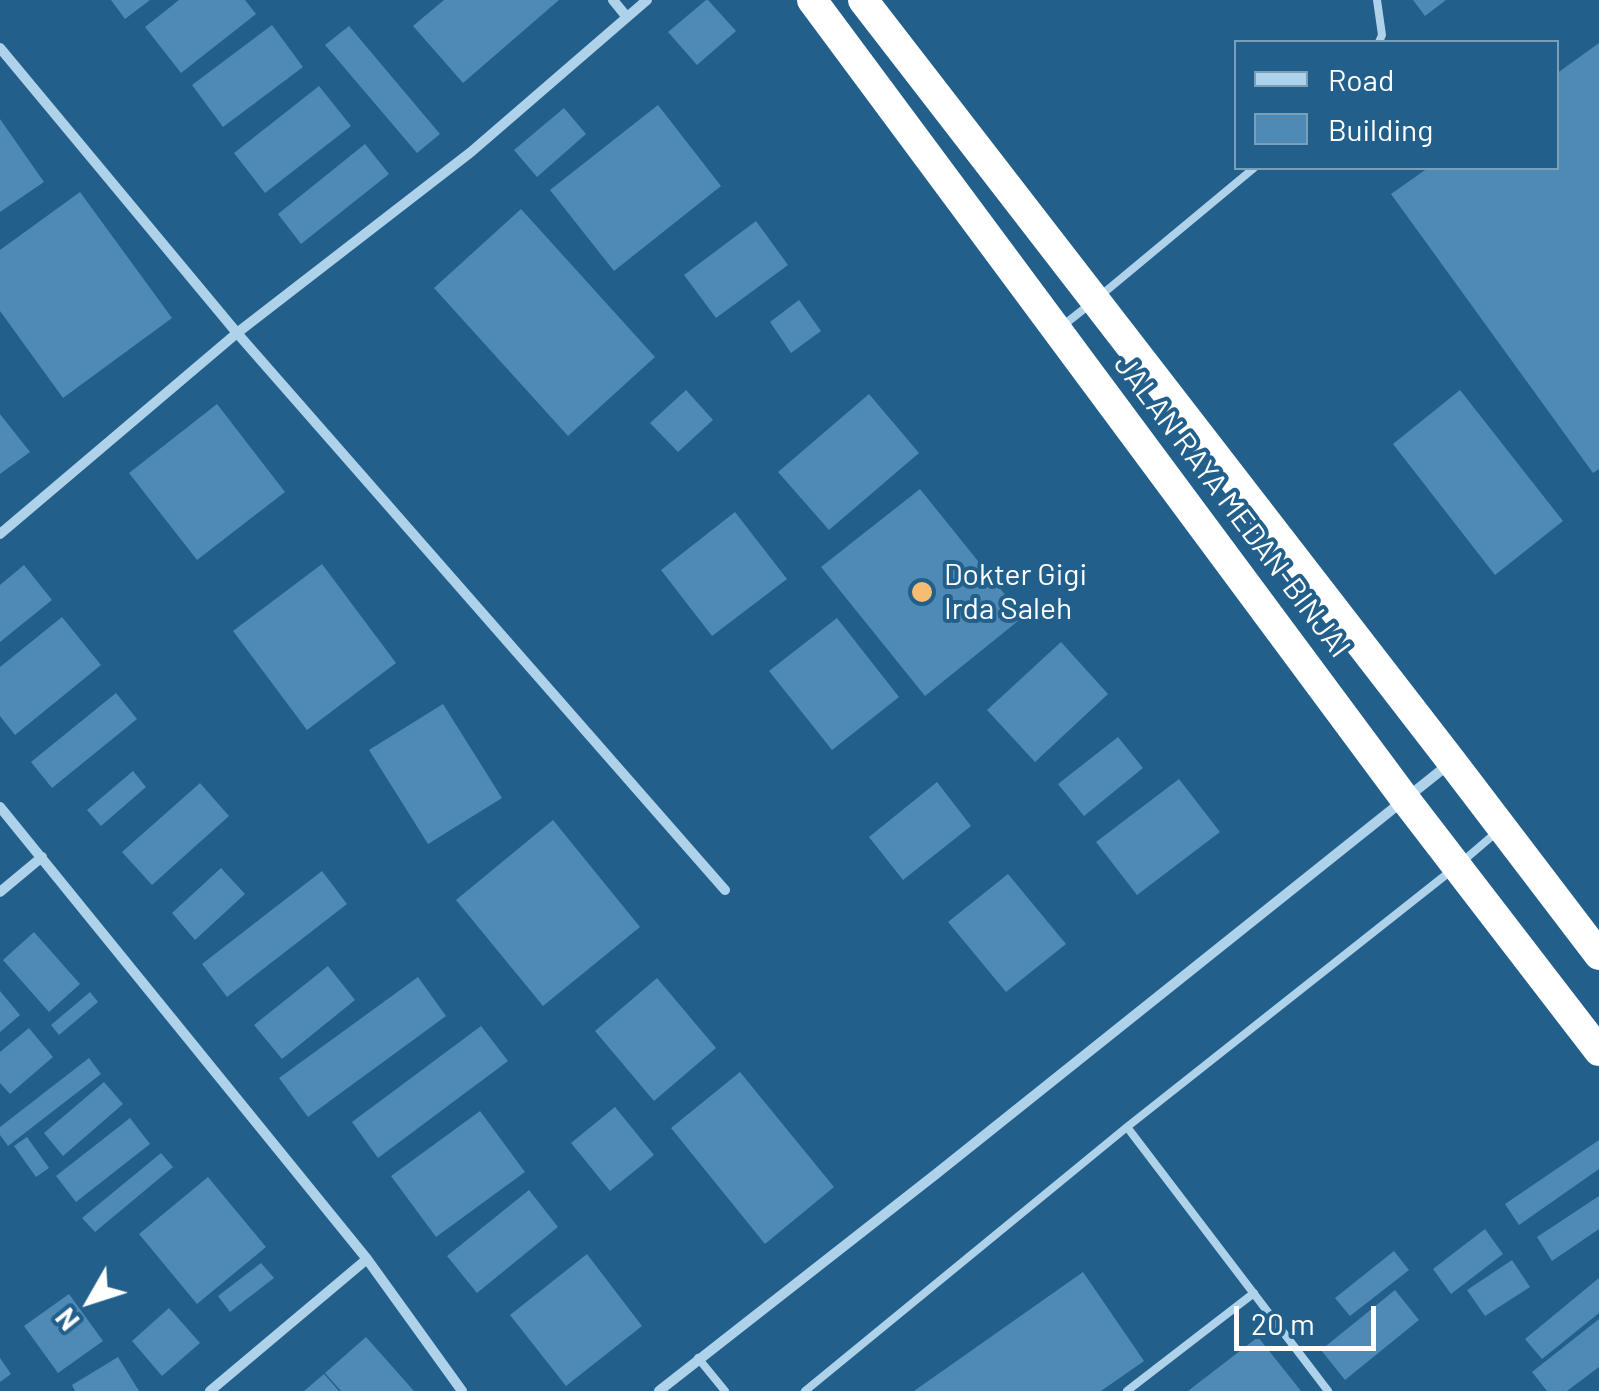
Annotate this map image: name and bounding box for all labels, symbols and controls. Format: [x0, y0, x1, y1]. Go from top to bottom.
legend [1234, 40, 1559, 170]
text: Road [1328, 61, 1394, 97]
text: Building [1328, 111, 1433, 147]
street label: JALAN RAYA MEDAN-BINJAI [1106, 347, 1358, 665]
place label: Dokter Gigi Irda Saleh [944, 557, 1087, 628]
marker: Dokter Gigi Irda Saleh [909, 579, 935, 605]
north arrow [40, 1251, 140, 1351]
scale bar [1239, 1286, 1382, 1348]
text: N [48, 1302, 86, 1338]
text: 20 m [1251, 1305, 1315, 1341]

